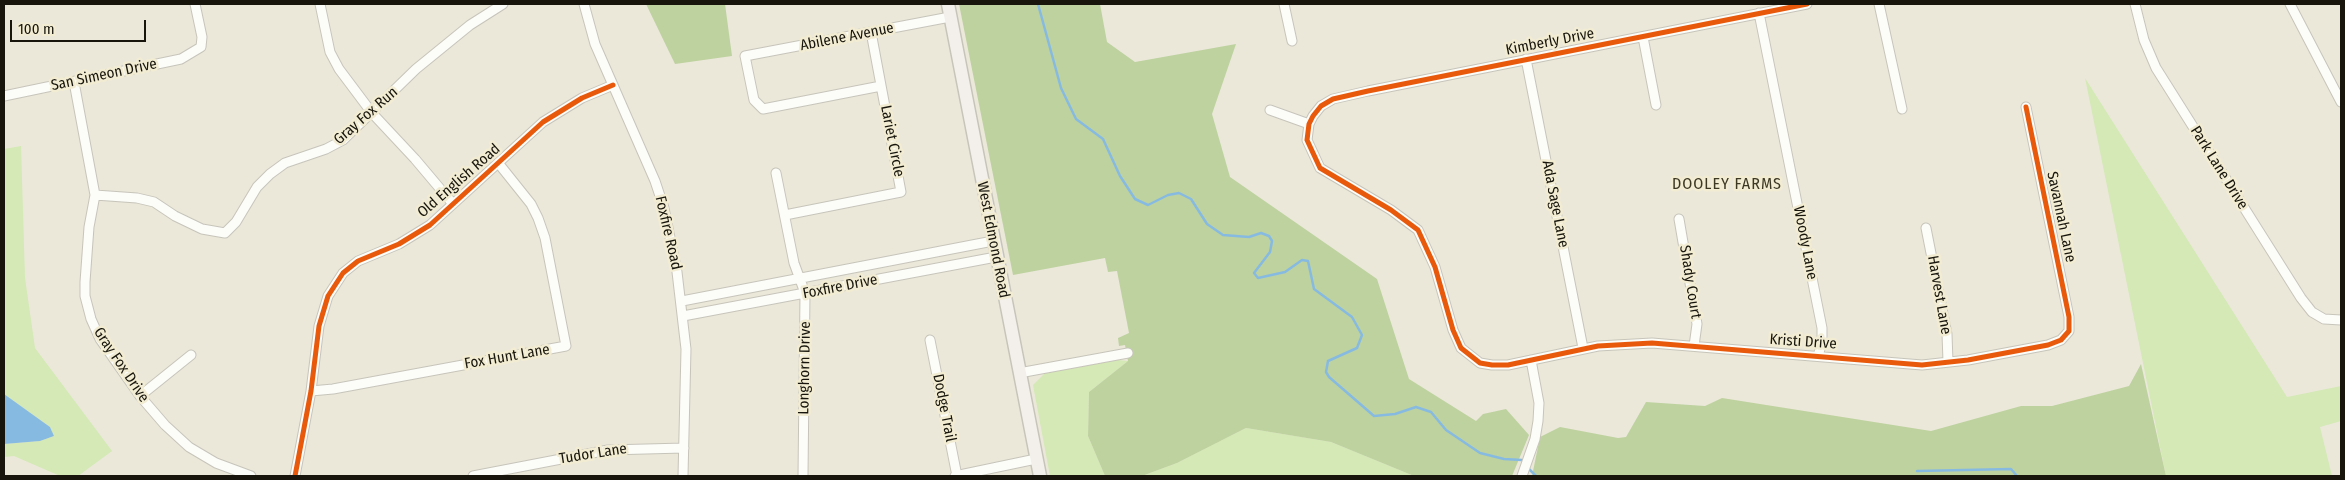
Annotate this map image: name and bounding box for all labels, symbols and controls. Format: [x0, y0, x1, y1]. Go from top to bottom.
scale bar [12, 10, 149, 42]
street label: Abilene Avenue [799, 19, 895, 55]
text: 100 m [18, 20, 55, 38]
street label: Kimberly Drive [1504, 25, 1596, 59]
street label: San Simeon Drive [50, 55, 158, 95]
street label: Gray Fox Run [330, 83, 402, 149]
street label: Lariet Circle [876, 104, 908, 178]
street label: Park Lane Drive [2186, 123, 2252, 213]
street label: Old English Road [414, 140, 504, 222]
street label: Ada Sage Lane [1538, 159, 1572, 249]
street label: Savannah Lane [2043, 170, 2079, 264]
district label: DOOLEY FARMS [1670, 175, 1784, 195]
street label: West Edmond Road [973, 180, 1013, 300]
street label: Foxfire Road [651, 194, 685, 272]
street label: Woody Lane [1789, 205, 1821, 281]
street label: Shady Court [1675, 244, 1705, 320]
street label: Harvest Lane [1923, 254, 1955, 336]
street label: Foxfire Drive [801, 271, 879, 303]
street label: Longhorn Drive [795, 321, 815, 415]
street label: Gray Fox Drive [89, 324, 153, 406]
street label: Kristi Drive [1769, 331, 1837, 353]
street label: Fox Hunt Lane [463, 341, 551, 373]
street label: Dodge Trail [929, 373, 959, 443]
street label: Tudor Lane [558, 440, 628, 468]

